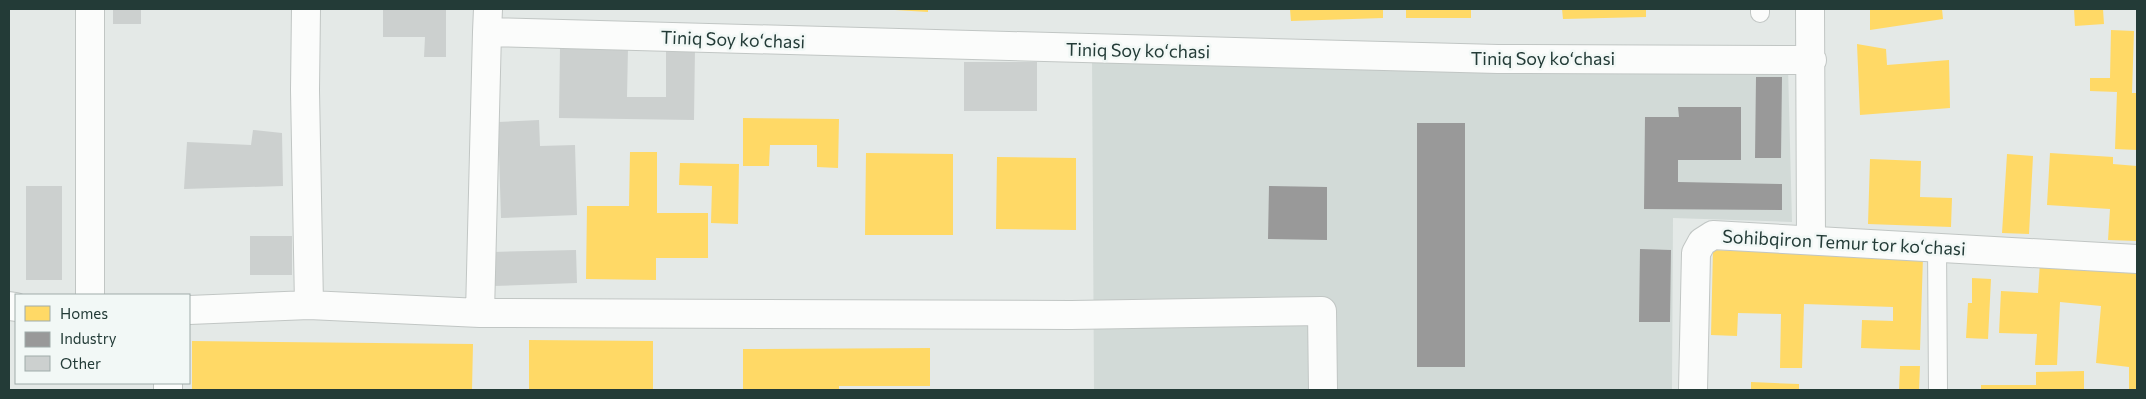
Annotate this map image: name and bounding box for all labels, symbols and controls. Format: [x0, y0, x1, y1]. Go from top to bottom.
street label: Tiniq Soy koʻchasi [660, 25, 806, 53]
street label: Tiniq Soy koʻchasi [1066, 38, 1210, 62]
street label: Tiniq Soy koʻchasi [1471, 47, 1615, 69]
street label: Sohibqiron Temur tor koʻchasi [1722, 225, 1966, 259]
legend [15, 294, 190, 384]
text: Homes [60, 304, 108, 322]
text: Industry [60, 329, 117, 347]
text: Other [60, 354, 101, 372]

